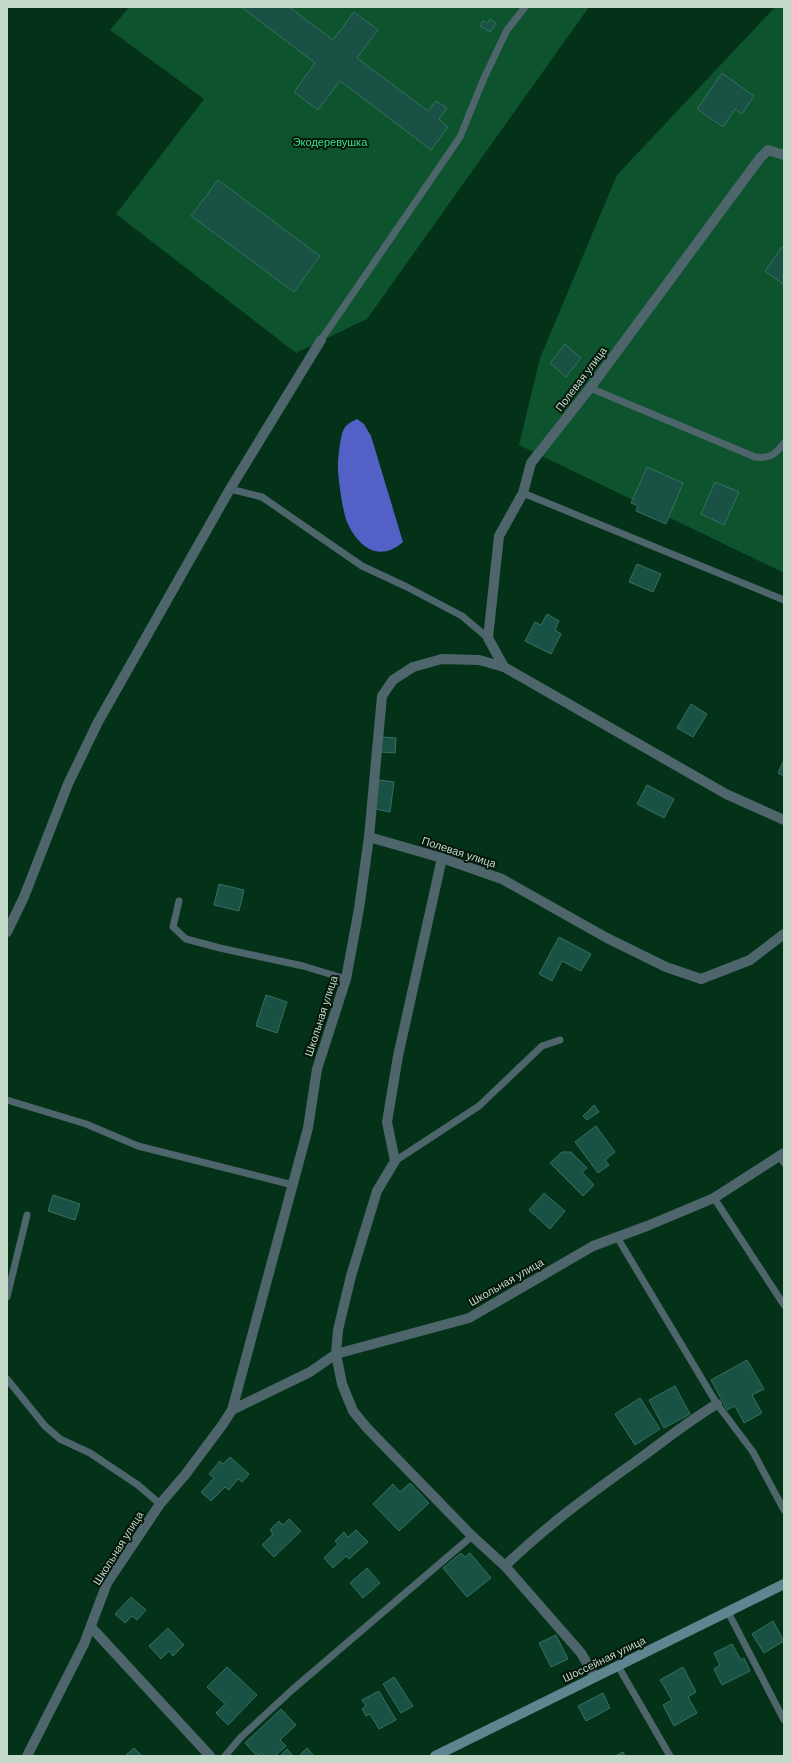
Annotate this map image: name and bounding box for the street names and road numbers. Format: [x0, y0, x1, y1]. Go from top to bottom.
street label: Полевая улица [552, 343, 610, 414]
street label: Полевая улица [420, 833, 499, 871]
street label: Школьная улица [301, 973, 341, 1058]
street label: Школьная улица [466, 1254, 547, 1309]
street label: Школьная улица [90, 1508, 147, 1587]
street label: Шоссейная улица [560, 1632, 649, 1685]

